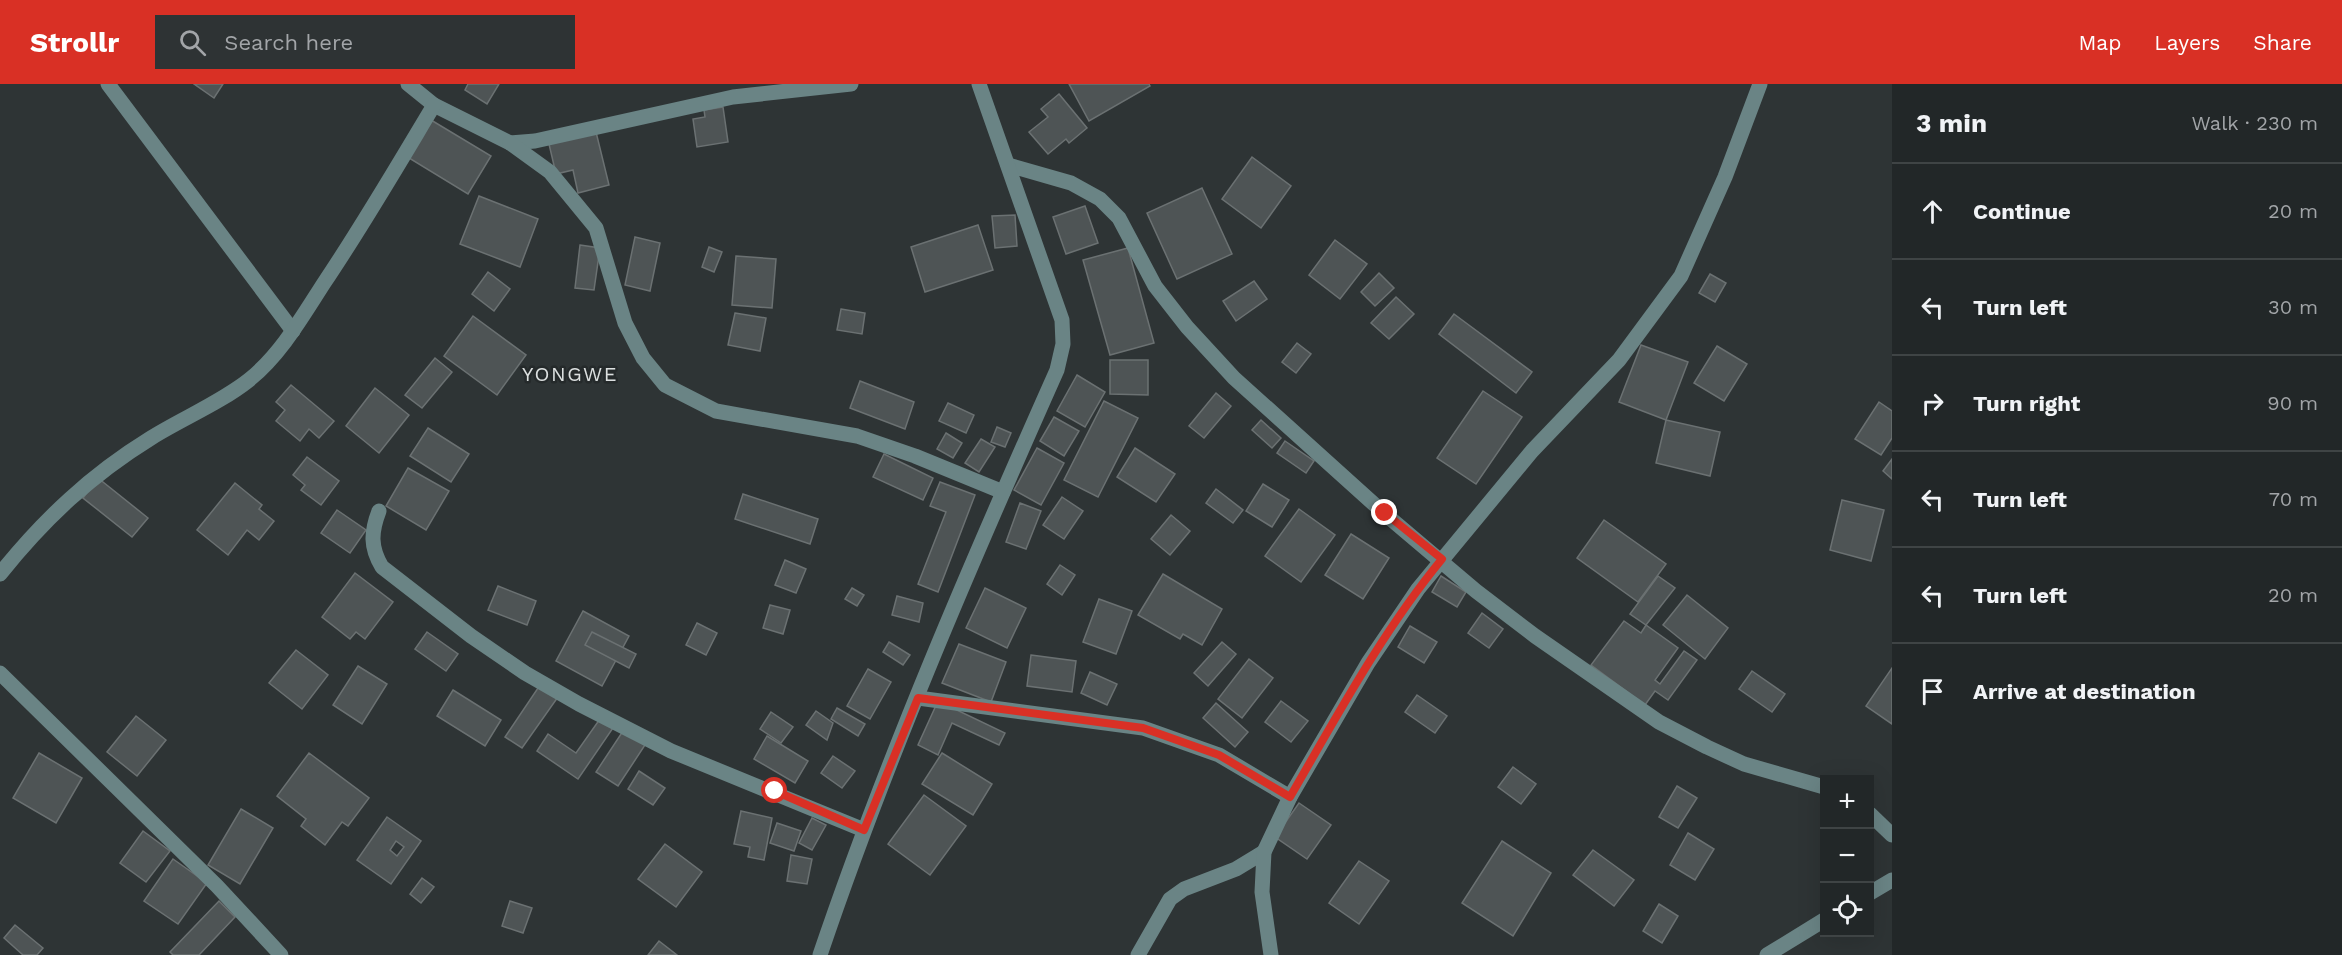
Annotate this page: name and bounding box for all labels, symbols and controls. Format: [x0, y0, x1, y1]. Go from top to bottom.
search box [155, 15, 575, 69]
text: Strollr [30, 26, 119, 59]
icon: search [176, 26, 209, 59]
text: Search here [224, 30, 353, 55]
text: Map [2078, 30, 2121, 55]
text: Layers [2154, 30, 2220, 55]
text: Share [2253, 30, 2312, 55]
text: 3 min [1916, 108, 1987, 138]
text: Walk · 230 m [2191, 111, 2318, 135]
icon: ahead [1916, 195, 1949, 228]
text: Continue [1973, 199, 2071, 224]
text: 20 m [2268, 199, 2318, 223]
icon: left [1916, 291, 1949, 324]
text: Turn left [1973, 295, 2067, 320]
text: 30 m [2268, 295, 2318, 319]
district label: YONGWE [522, 362, 618, 386]
icon: right [1916, 387, 1949, 420]
text: Turn right [1973, 391, 2080, 416]
text: 90 m [2267, 391, 2318, 415]
icon: left [1916, 483, 1949, 516]
text: Turn left [1973, 487, 2067, 512]
text: 70 m [2269, 487, 2318, 511]
route end [1371, 499, 1397, 525]
icon: left [1916, 579, 1949, 612]
text: Turn left [1973, 583, 2067, 608]
text: 20 m [2268, 583, 2318, 607]
icon: arrive [1916, 675, 1949, 708]
text: Arrive at destination [1973, 679, 2196, 704]
map controls [1820, 775, 1874, 937]
button: + [1820, 775, 1874, 829]
route start [761, 777, 787, 803]
button: − [1820, 829, 1874, 883]
button: locate [1820, 883, 1874, 937]

